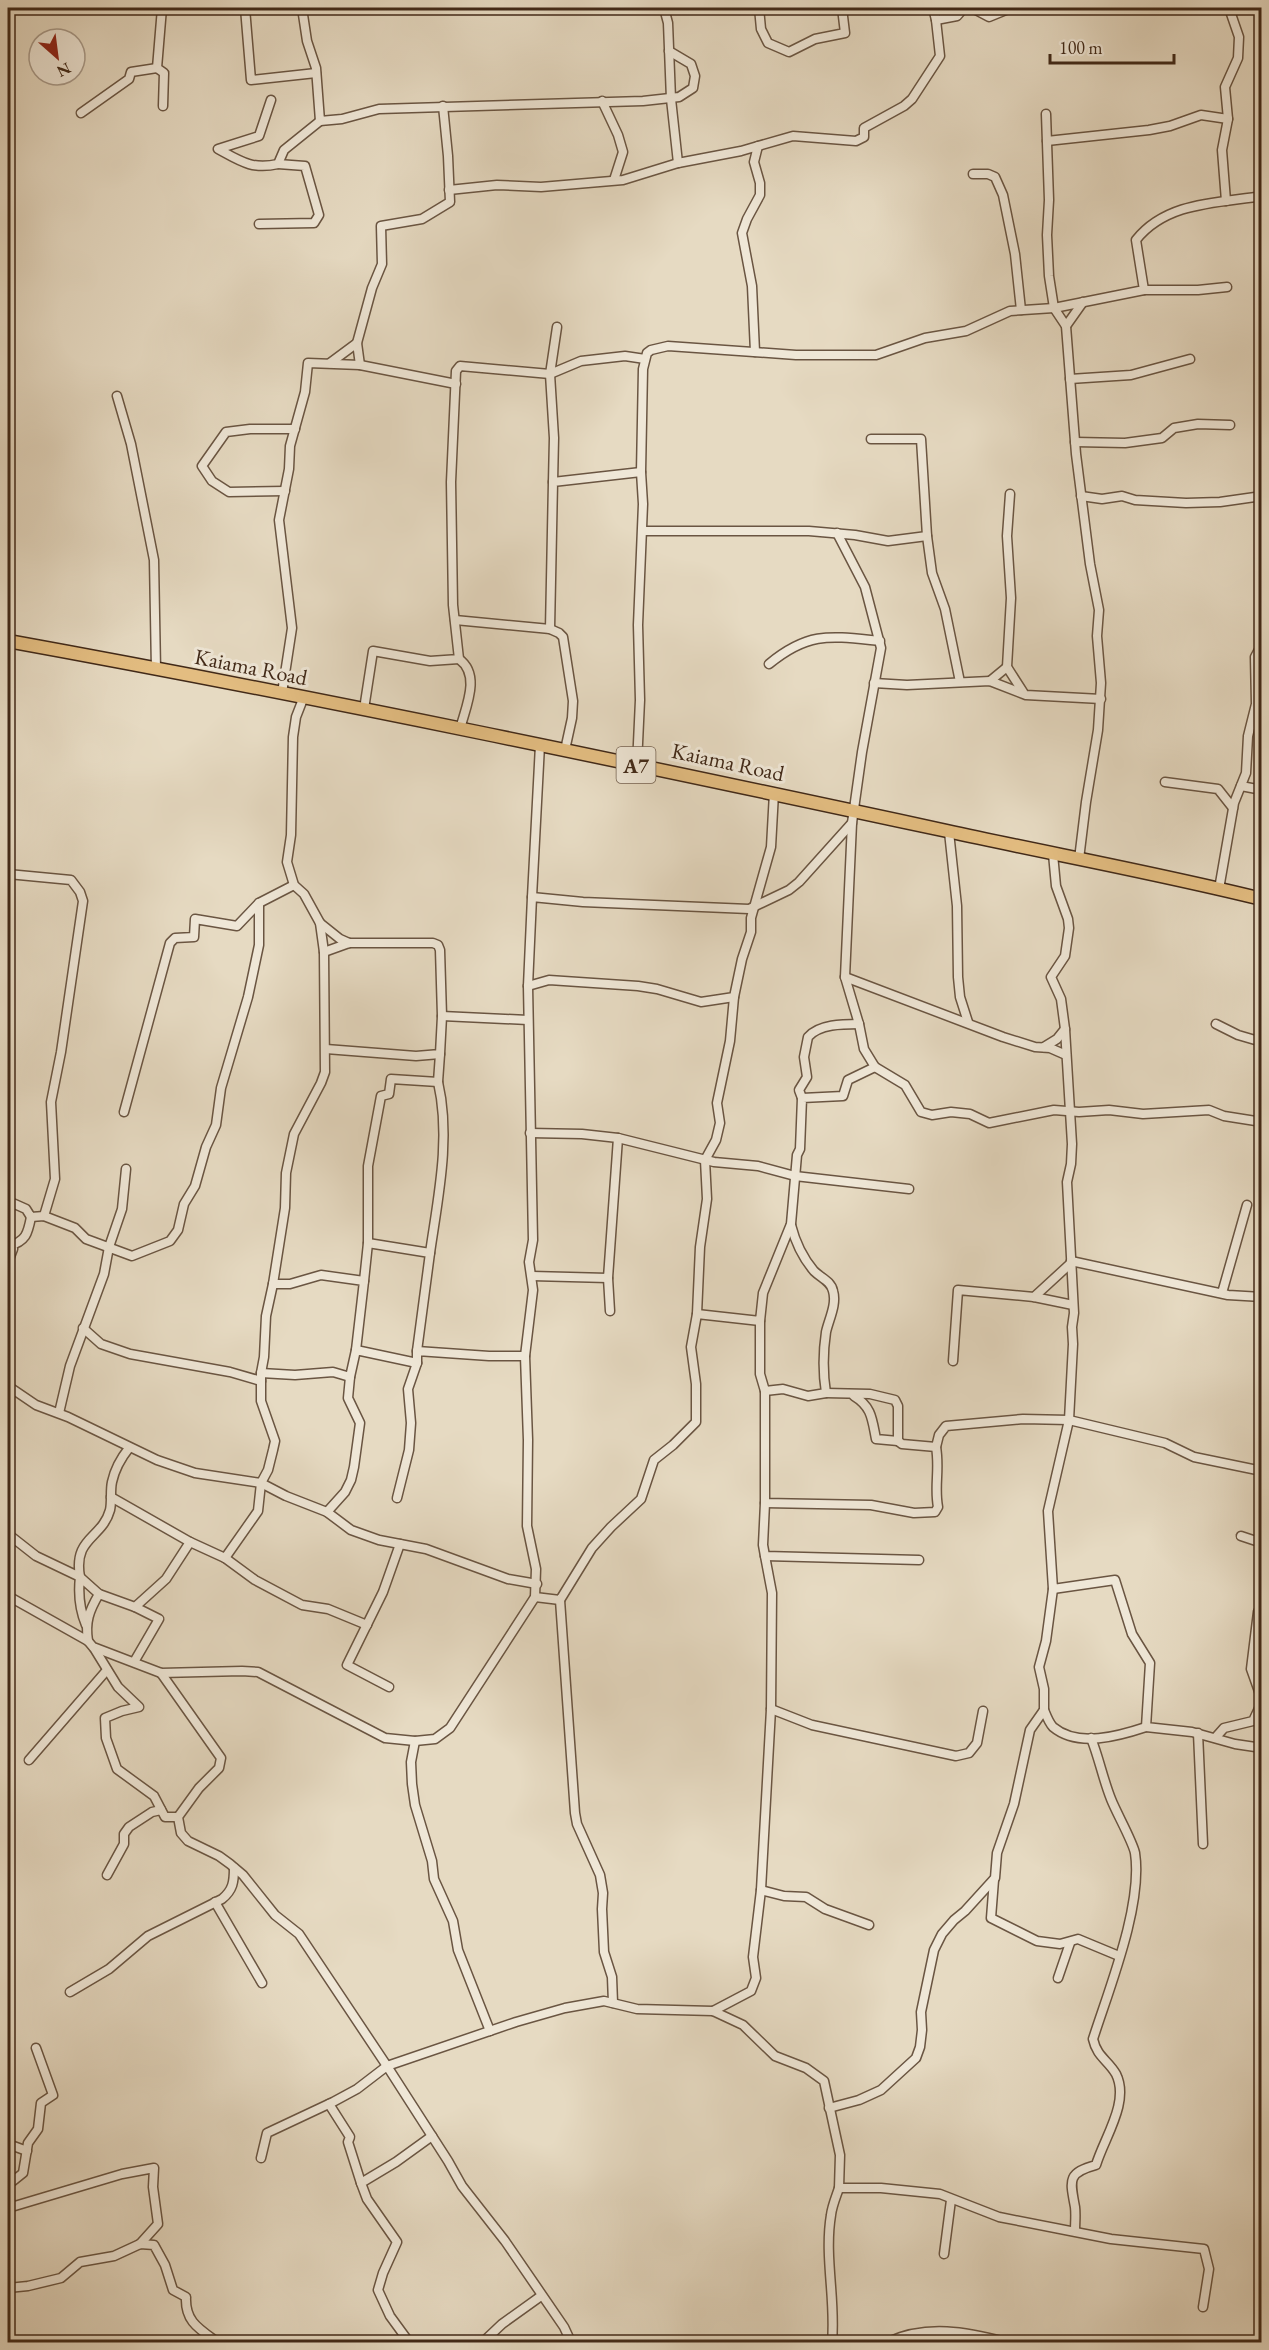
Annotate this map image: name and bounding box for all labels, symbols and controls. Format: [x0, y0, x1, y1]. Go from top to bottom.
north arrow [27, 27, 87, 87]
scale bar [1050, 27, 1174, 65]
text: 100 m [1059, 36, 1103, 59]
text: N [53, 57, 74, 82]
street label: Kaiama Road [192, 642, 311, 692]
street label: Kaiama Road [669, 736, 788, 788]
road number: A7 [616, 747, 656, 783]

